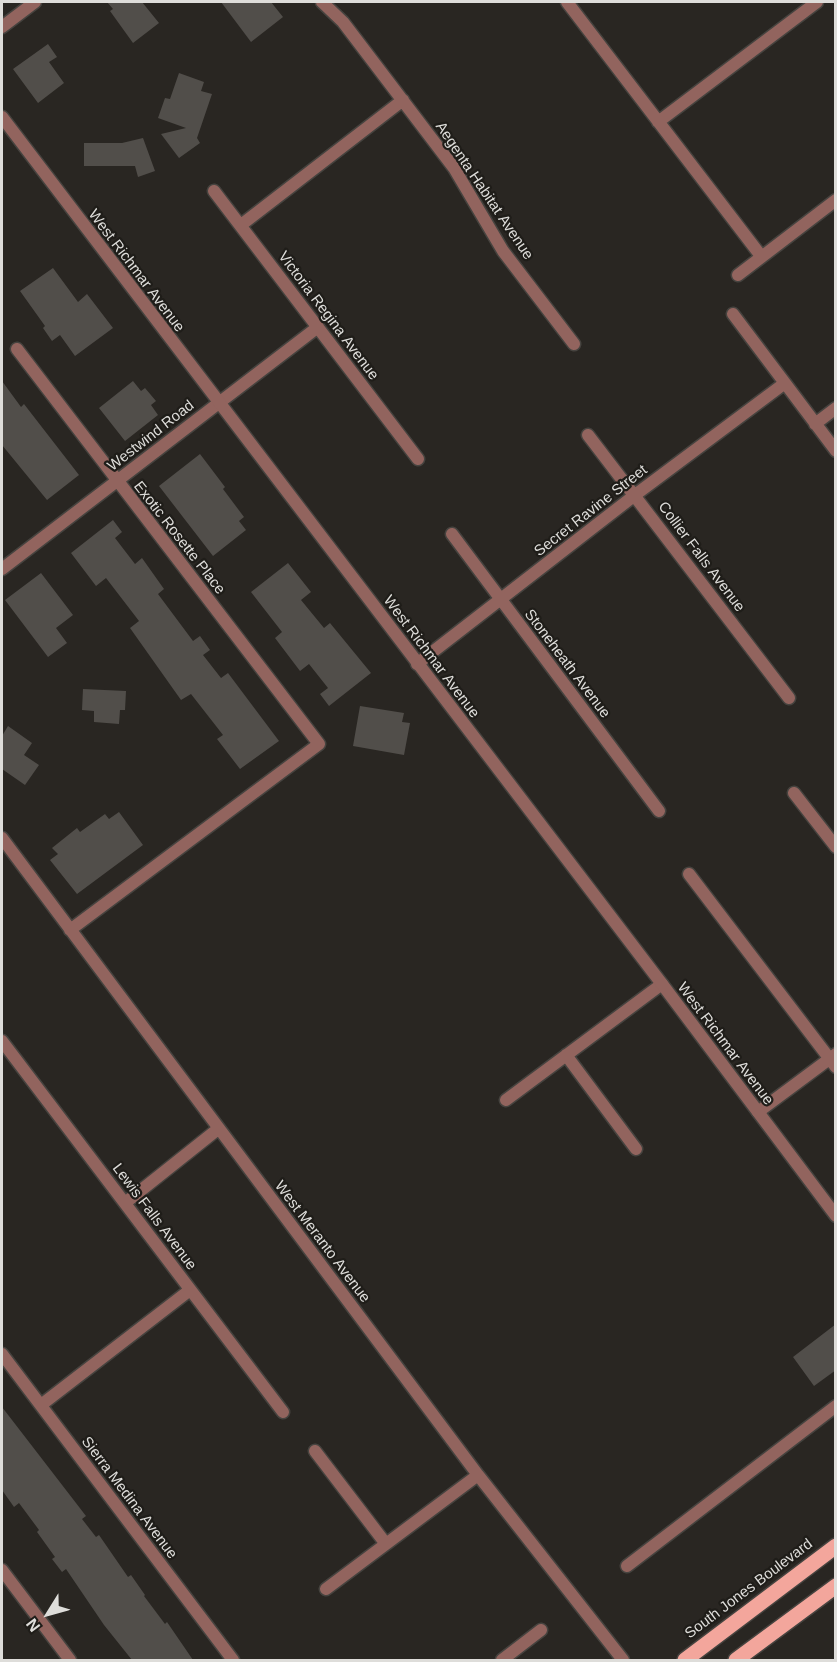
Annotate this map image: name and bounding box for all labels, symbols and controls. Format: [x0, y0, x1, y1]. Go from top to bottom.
street label: Aegenta Habitat Avenue [431, 119, 537, 263]
street label: West Richmar Avenue [84, 206, 188, 336]
street label: Victoria Regina Avenue [274, 248, 382, 384]
street label: Westwind Road [104, 397, 198, 475]
street label: Secret Ravine Street [531, 461, 651, 561]
street label: Exotic Rosette Place [129, 478, 229, 598]
street label: Collier Falls Avenue [654, 498, 748, 616]
street label: West Richmar Avenue [379, 592, 483, 722]
street label: Stoneheath Avenue [520, 606, 614, 722]
street label: West Richmar Avenue [673, 979, 777, 1109]
street label: Lewis Falls Avenue [108, 1160, 200, 1274]
street label: West Meranto Avenue [270, 1178, 374, 1306]
street label: Sierra Medina Avenue [77, 1433, 181, 1563]
street label: South Jones Boulevard [682, 1535, 816, 1643]
north arrow [18, 1584, 78, 1644]
text: N [23, 1615, 43, 1635]

